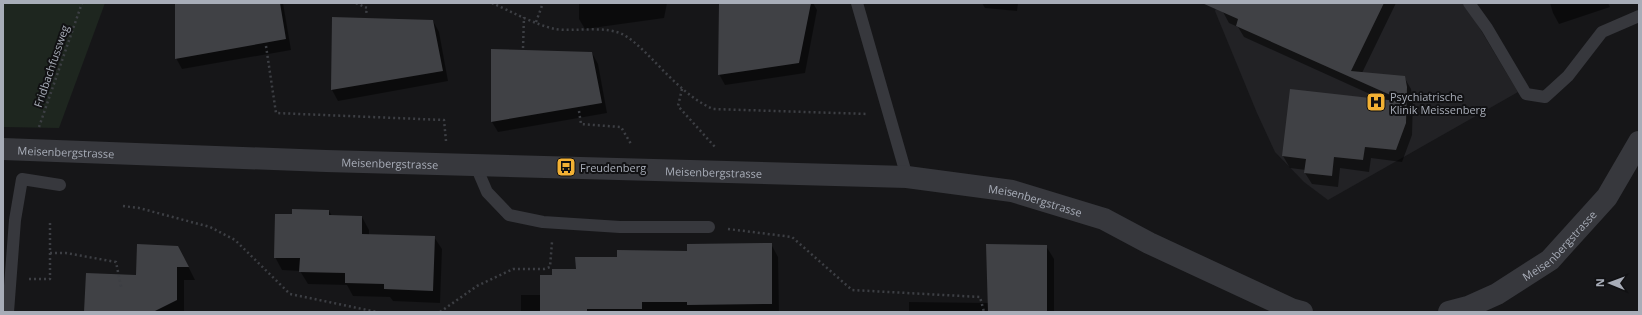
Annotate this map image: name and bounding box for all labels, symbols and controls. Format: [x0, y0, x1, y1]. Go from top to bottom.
street label: Fridbachfussweg [30, 23, 72, 109]
place label: Psychiatrische Klinik Meissenberg [1390, 89, 1486, 117]
hospital icon: Psychiatrische Klinik Meissenberg [1365, 91, 1387, 113]
street label: Meisenbergstrasse [17, 142, 115, 161]
street label: Meisenbergstrasse [341, 154, 438, 172]
bus stop icon: Freudenberg [555, 156, 577, 178]
place label: Freudenberg [580, 160, 646, 175]
street label: Meisenbergstrasse [665, 163, 762, 181]
street label: Meisenbergstrasse [987, 180, 1084, 219]
street label: Meisenbergstrasse [1519, 207, 1599, 284]
north arrow [1590, 263, 1630, 303]
text: N [1592, 278, 1607, 287]

